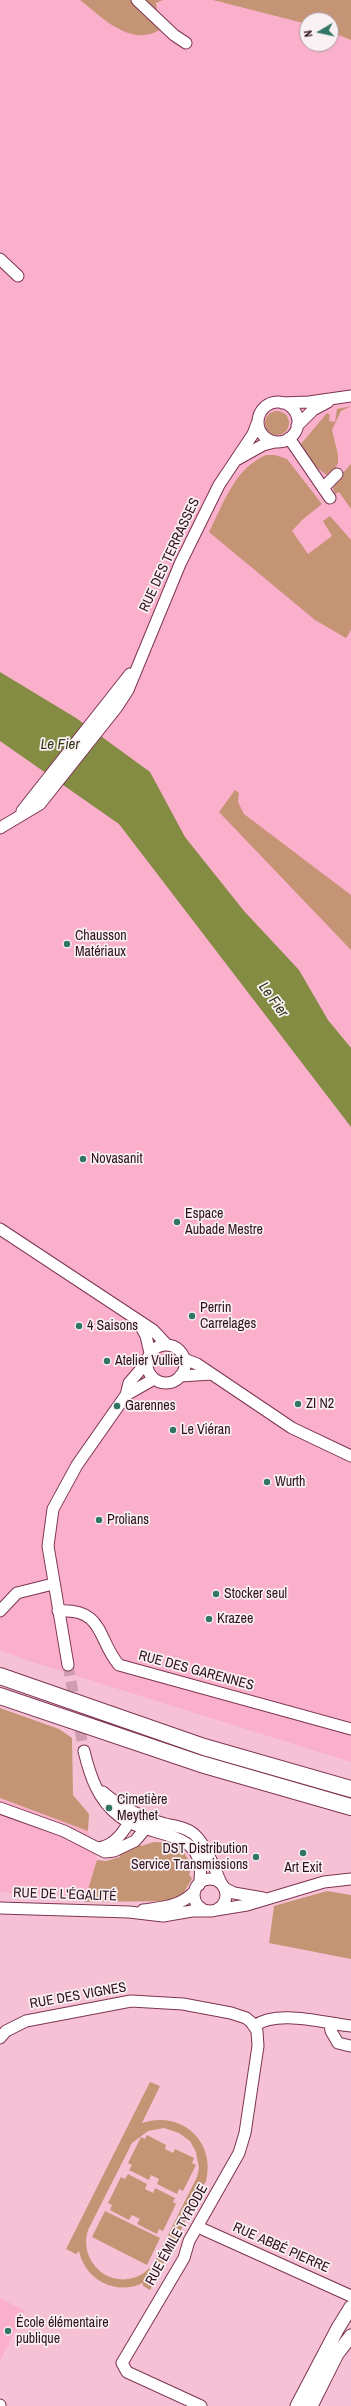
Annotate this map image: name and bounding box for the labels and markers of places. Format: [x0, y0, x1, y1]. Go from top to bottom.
place label: Chausson Matériaux [75, 928, 127, 960]
marker: Chausson Matériaux [62, 939, 72, 949]
place label: Novasanit [91, 1151, 143, 1167]
marker: Novasanit [78, 1154, 88, 1164]
place label: Espace Aubade Mestre [185, 1206, 263, 1238]
marker: Espace Aubade Mestre [172, 1217, 182, 1227]
place label: Perrin Carrelages [200, 1300, 256, 1332]
marker: Perrin Carrelages [187, 1311, 197, 1321]
place label: 4 Saisons [87, 1318, 138, 1334]
marker: 4 Saisons [74, 1321, 84, 1331]
place label: Atelier Vulliet [115, 1353, 183, 1369]
marker: Atelier Vulliet [102, 1356, 112, 1366]
place label: ZI N2 [306, 1396, 334, 1412]
place label: Garennes [125, 1398, 175, 1414]
marker: ZI N2 [293, 1399, 303, 1409]
marker: Garennes [112, 1401, 122, 1411]
place label: Le Viéran [181, 1422, 231, 1438]
marker: Le Viéran [168, 1425, 178, 1435]
place label: Wurth [275, 1474, 305, 1490]
marker: Wurth [262, 1477, 272, 1487]
place label: Prolians [107, 1512, 149, 1528]
marker: Prolians [94, 1515, 104, 1525]
place label: Stocker seul [224, 1586, 287, 1602]
marker: Stocker seul [211, 1589, 221, 1599]
place label: Krazee [217, 1611, 253, 1627]
marker: Krazee [204, 1614, 214, 1624]
place label: Cimetière Meythet [117, 1792, 167, 1824]
marker: Cimetière Meythet [104, 1803, 114, 1813]
place label: DST Distribution Service Transmissions [131, 1841, 248, 1874]
marker: Art Exit [298, 1848, 308, 1858]
marker: DST Distribution Service Transmissions [251, 1852, 261, 1862]
place label: Art Exit [284, 1860, 322, 1876]
place label: École élémentaire publique [16, 2315, 109, 2348]
marker: École élémentaire publique [3, 2326, 13, 2336]

